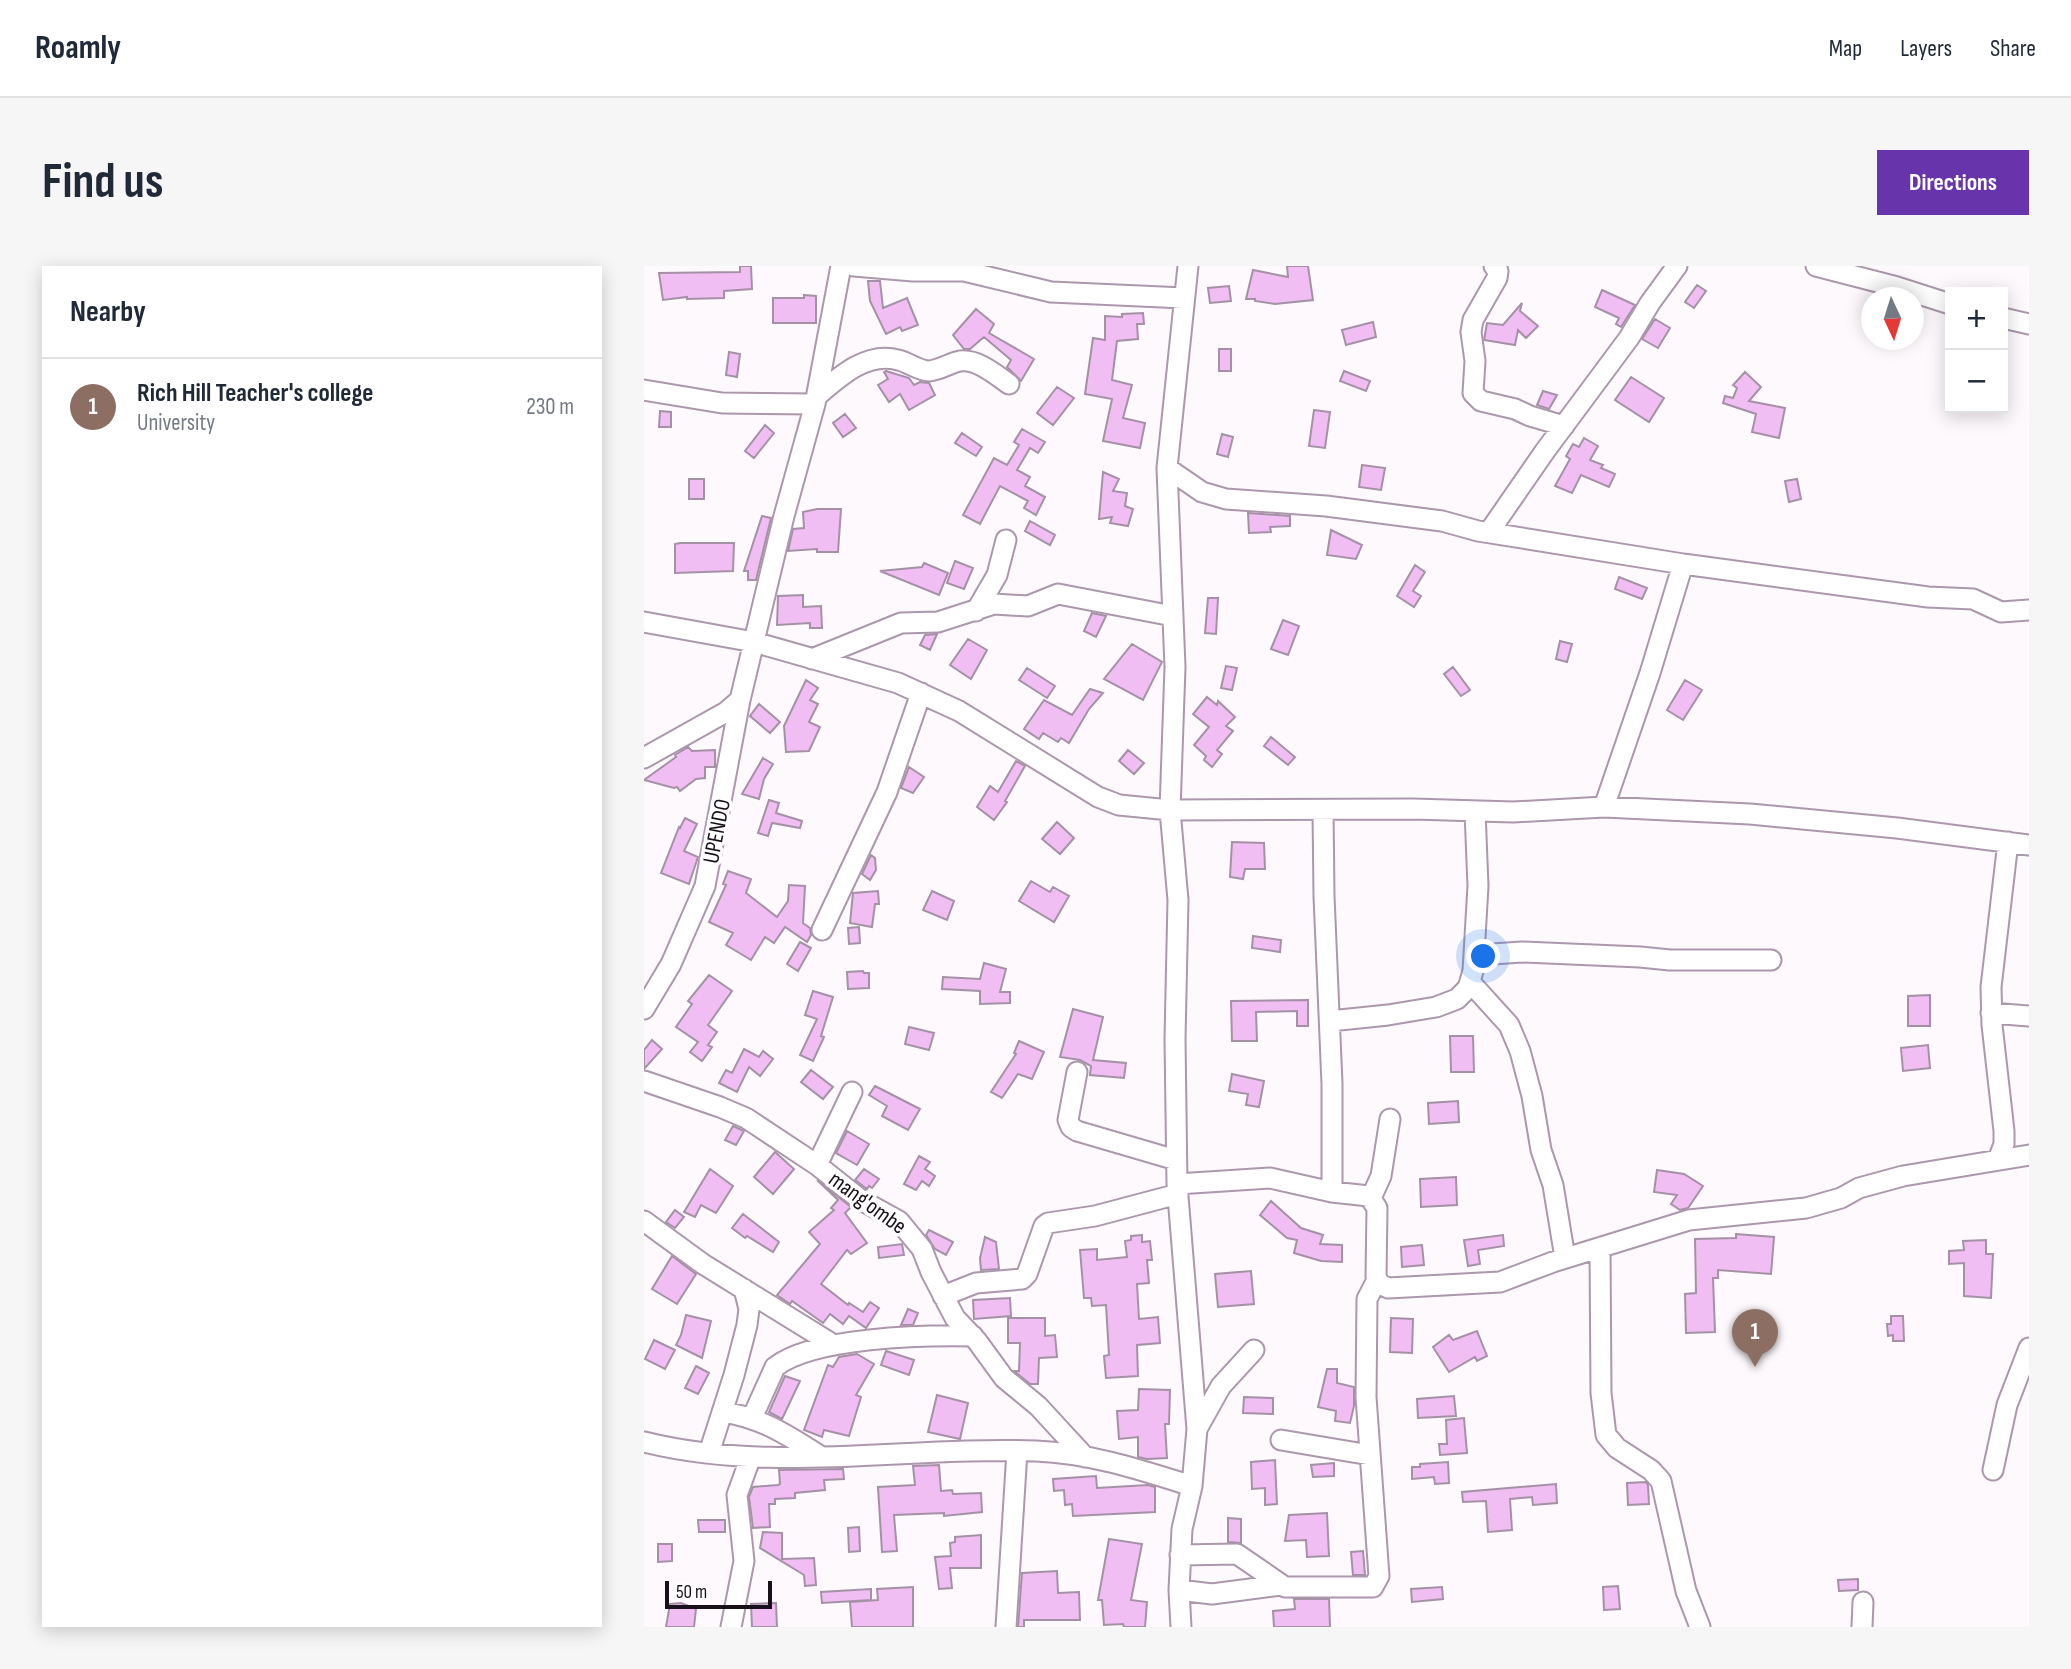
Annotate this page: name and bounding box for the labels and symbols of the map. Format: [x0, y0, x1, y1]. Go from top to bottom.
north arrow [1861, 287, 1924, 350]
street label: UPENDO [697, 797, 737, 866]
your location [1466, 939, 1500, 973]
street label: mang'ombe [823, 1165, 912, 1240]
pin: 1 [1732, 1309, 1778, 1367]
scale bar [665, 1578, 772, 1610]

